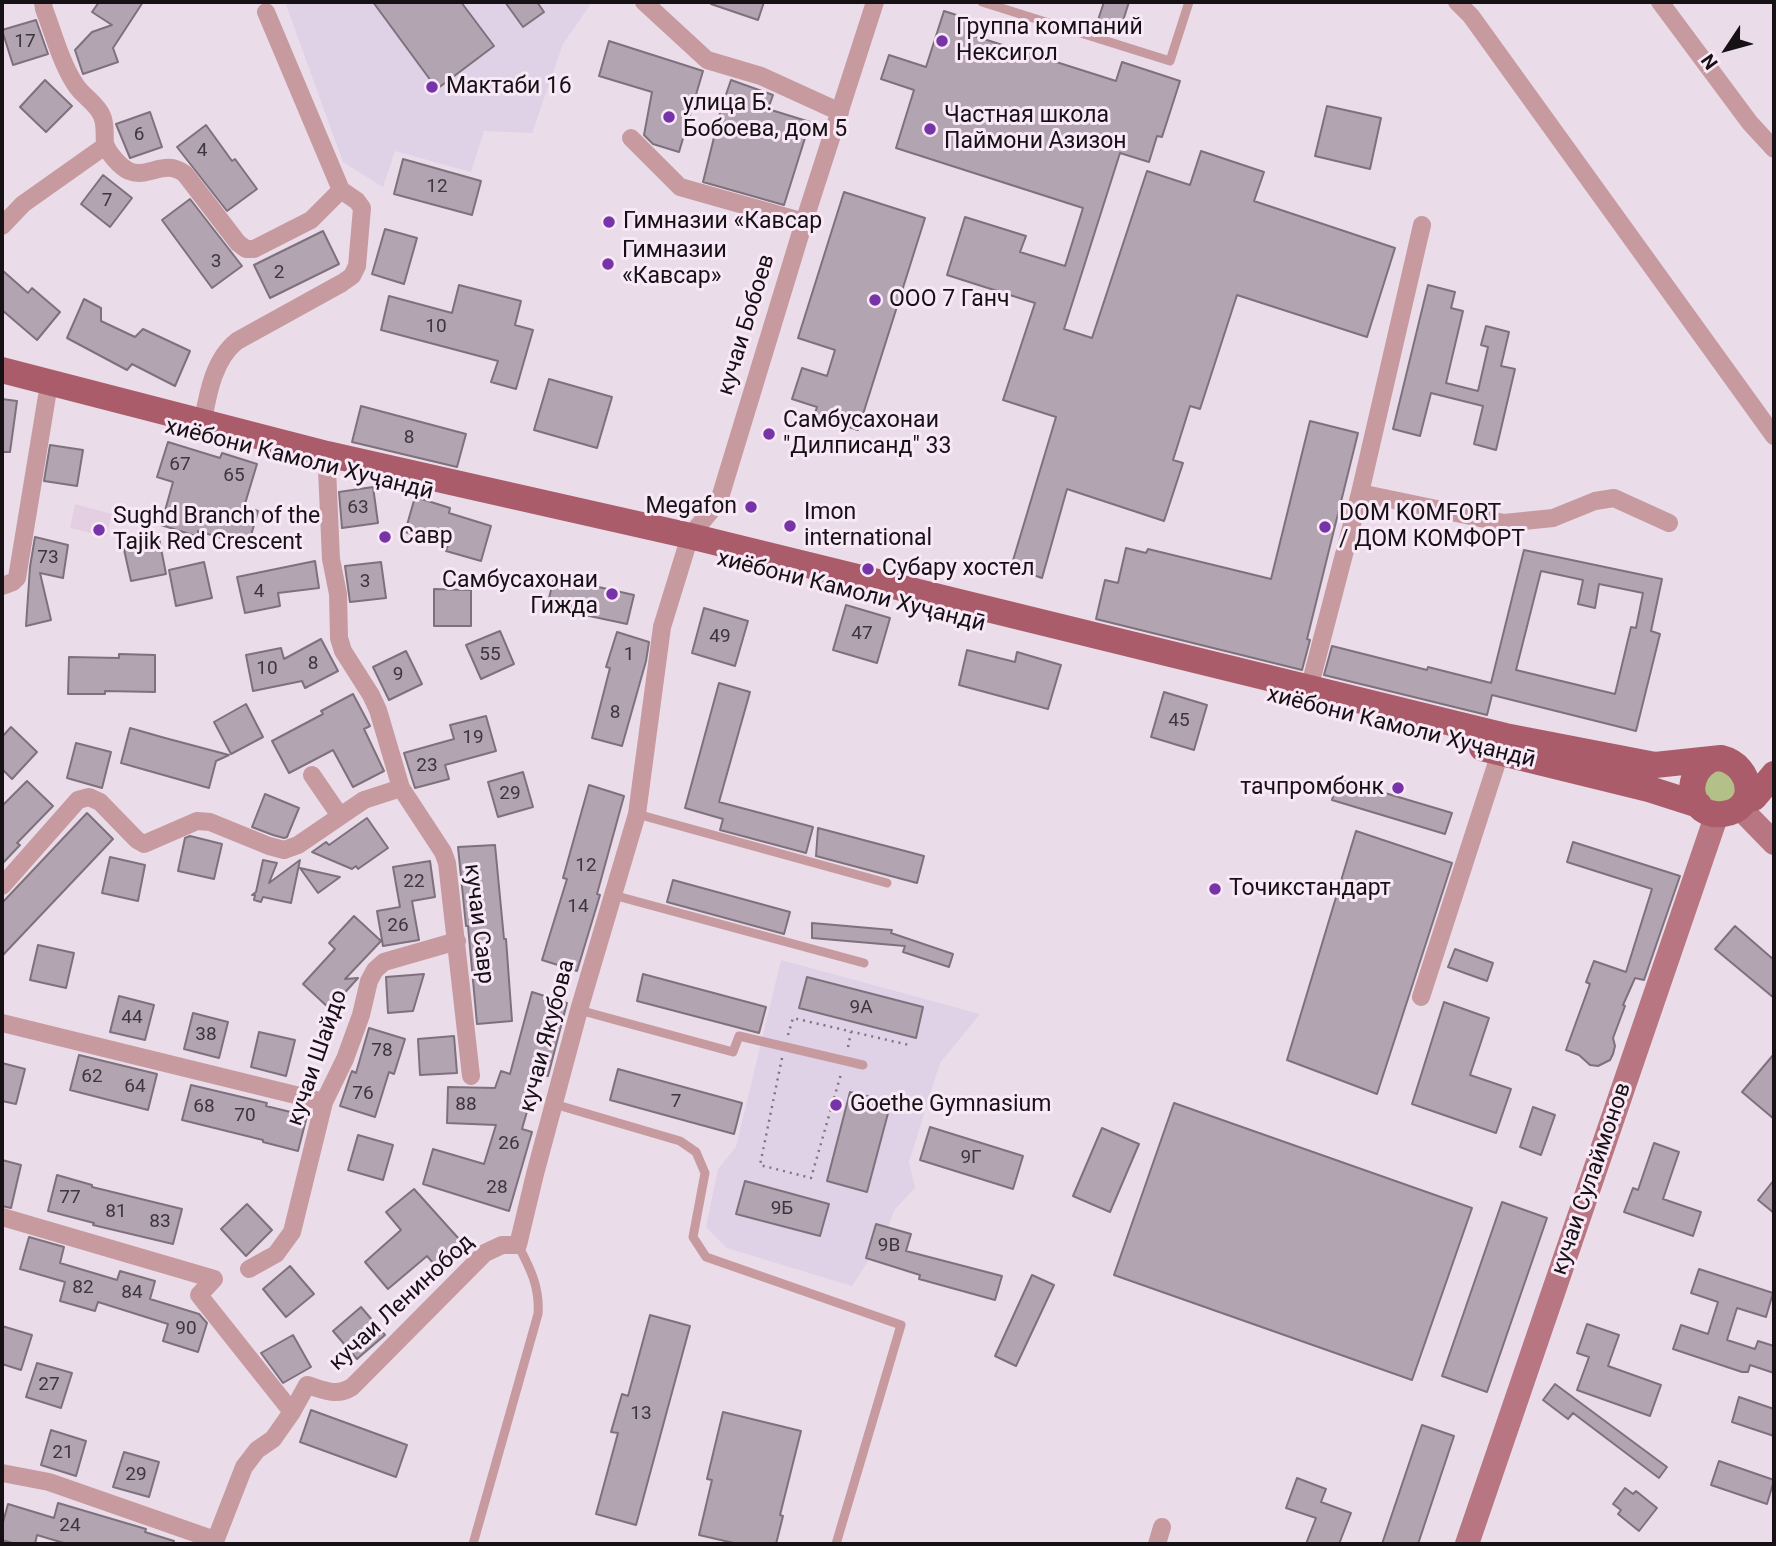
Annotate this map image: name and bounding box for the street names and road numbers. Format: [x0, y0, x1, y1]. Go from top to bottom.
street label: кучаи Бобоев [712, 251, 782, 399]
street label: хиёбони Камоли Хуҷандӣ [162, 413, 436, 507]
street label: хиёбони Камоли Хуҷандӣ [714, 545, 988, 639]
street label: хиёбони Камоли Хуҷандӣ [1264, 681, 1538, 775]
street label: кучаи Савр [457, 862, 499, 986]
street label: кучаи Якубова [514, 957, 582, 1115]
street label: кучаи Шайдо [282, 986, 354, 1130]
street label: кучаи Сулаймонов [1546, 1079, 1638, 1279]
street label: кучаи Ленинобод [324, 1229, 480, 1377]

